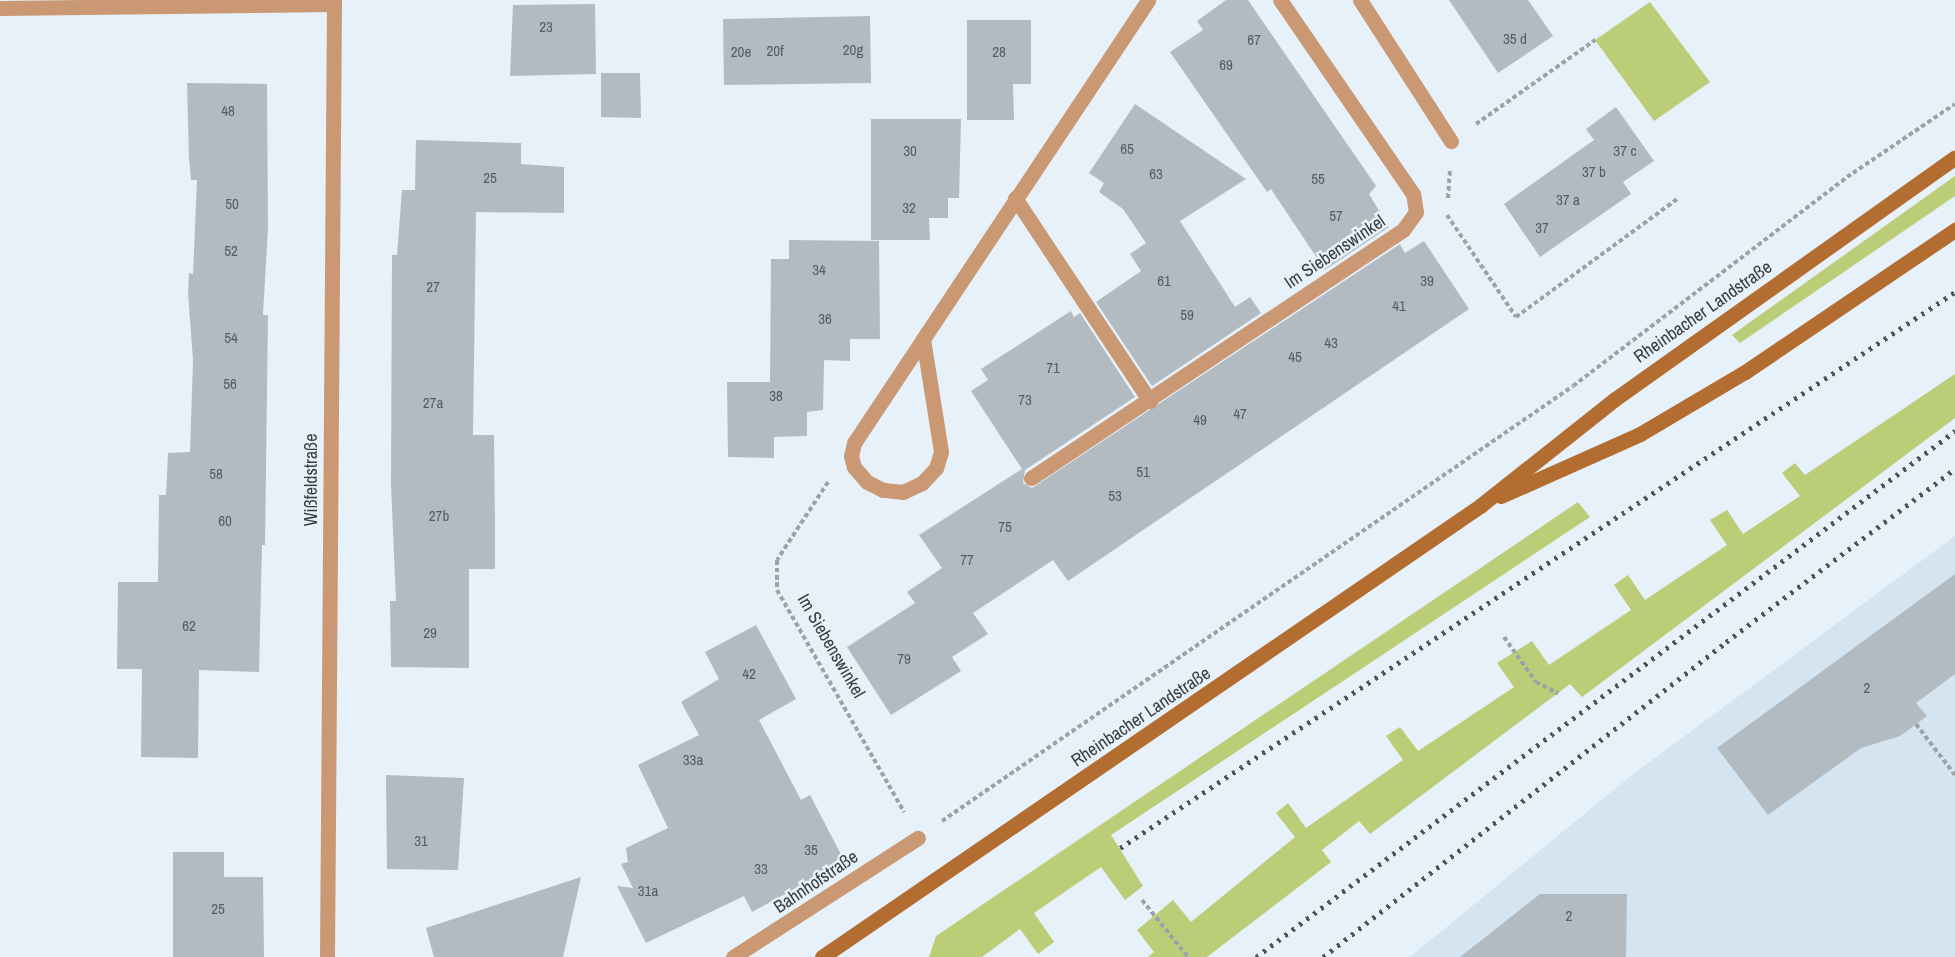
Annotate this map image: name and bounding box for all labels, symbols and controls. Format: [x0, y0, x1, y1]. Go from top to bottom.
house number: 23 [539, 18, 553, 36]
house number: 35 d [1503, 30, 1527, 48]
house number: 67 [1247, 31, 1261, 49]
house number: 20g [843, 41, 863, 59]
house number: 20f [766, 42, 784, 60]
house number: 20e [731, 43, 751, 61]
house number: 28 [992, 43, 1006, 61]
house number: 69 [1219, 56, 1233, 74]
house number: 48 [221, 102, 235, 120]
house number: 65 [1120, 140, 1134, 158]
house number: 30 [903, 142, 917, 160]
house number: 37 c [1613, 142, 1637, 160]
house number: 37 b [1582, 163, 1606, 181]
house number: 63 [1149, 165, 1163, 183]
house number: 25 [483, 169, 497, 187]
house number: 55 [1311, 170, 1325, 188]
house number: 37 a [1556, 191, 1580, 209]
house number: 50 [225, 195, 239, 213]
house number: 32 [902, 199, 916, 217]
house number: 57 [1329, 207, 1343, 225]
street label: Im Siebenswinkel [1281, 210, 1389, 294]
house number: 37 [1535, 219, 1549, 237]
house number: 52 [224, 242, 238, 260]
street label: Rheinbacher Landstraße [1630, 256, 1776, 368]
house number: 34 [812, 261, 826, 279]
house number: 61 [1157, 272, 1171, 290]
house number: 39 [1420, 272, 1434, 290]
house number: 27 [426, 278, 440, 296]
house number: 41 [1392, 297, 1406, 315]
house number: 59 [1180, 306, 1194, 324]
house number: 36 [818, 310, 832, 328]
house number: 54 [224, 329, 238, 347]
house number: 43 [1324, 334, 1338, 352]
house number: 45 [1288, 348, 1302, 366]
house number: 71 [1046, 359, 1060, 377]
house number: 56 [223, 375, 237, 393]
house number: 38 [769, 387, 783, 405]
house number: 73 [1018, 391, 1032, 409]
house number: 27a [423, 394, 443, 412]
house number: 47 [1233, 405, 1247, 423]
house number: 49 [1193, 411, 1207, 429]
street label: Wißfeldstraße [300, 434, 322, 526]
house number: 51 [1136, 463, 1150, 481]
house number: 58 [209, 465, 223, 483]
house number: 53 [1108, 487, 1122, 505]
house number: 27b [429, 507, 449, 525]
house number: 60 [218, 512, 232, 530]
house number: 75 [998, 518, 1012, 536]
house number: 77 [960, 551, 974, 569]
street label: Im Siebenswinkel [793, 590, 869, 702]
house number: 62 [182, 617, 196, 635]
house number: 29 [423, 624, 437, 642]
house number: 79 [897, 650, 911, 668]
street label: Rheinbacher Landstraße [1067, 662, 1215, 772]
house number: 42 [742, 665, 756, 683]
house number: 2 [1864, 679, 1870, 697]
house number: 33a [683, 751, 703, 769]
house number: 31 [414, 832, 428, 850]
house number: 35 [804, 841, 818, 859]
street label: Bahnhofstraße [770, 846, 862, 918]
house number: 33 [754, 860, 768, 878]
house number: 31a [638, 882, 658, 900]
house number: 25 [211, 900, 225, 918]
house number: 2 [1566, 907, 1572, 925]

